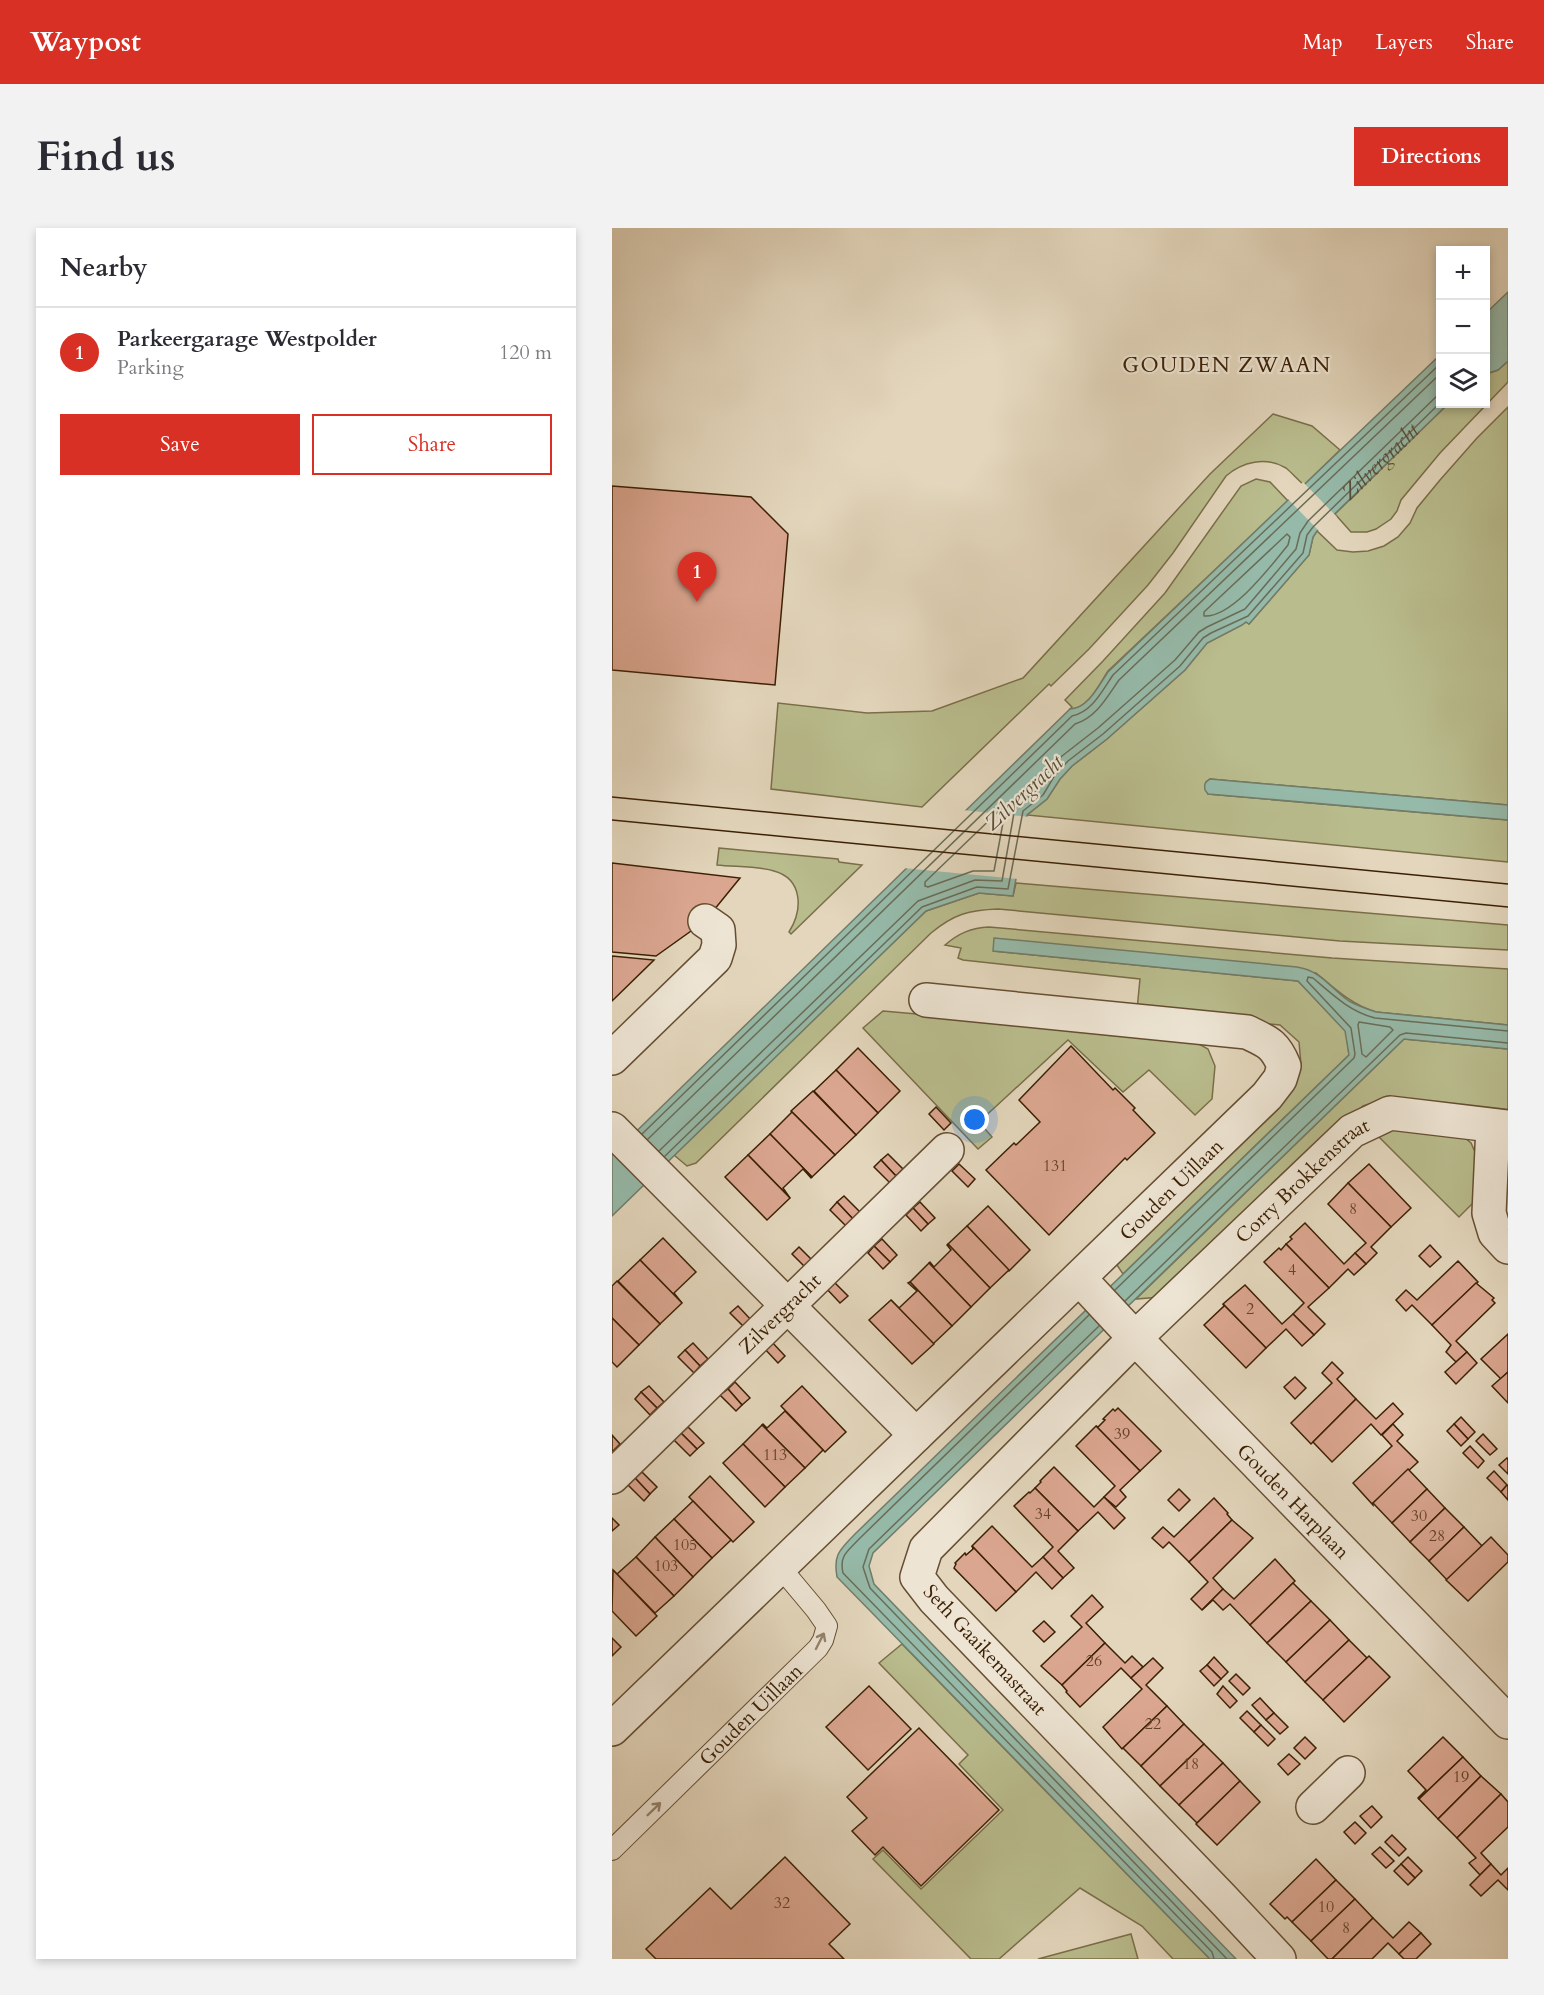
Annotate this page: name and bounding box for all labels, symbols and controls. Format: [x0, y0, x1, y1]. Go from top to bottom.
text: Waypost [30, 23, 141, 61]
text: Map [1303, 28, 1343, 57]
text: Layers [1376, 28, 1433, 57]
text: Share [1466, 28, 1514, 57]
button: Directions [1354, 127, 1508, 186]
text: Find us [36, 128, 176, 185]
map controls [1436, 246, 1490, 408]
button: + [1436, 246, 1490, 300]
text: Nearby [60, 250, 148, 285]
button: − [1436, 300, 1490, 354]
text: Parkeergarage Westpolder [117, 324, 377, 354]
text: 1 [74, 339, 85, 366]
text: 120 m [499, 339, 552, 366]
district label: GOUDEN ZWAAN [1122, 351, 1332, 380]
text: Parking [117, 354, 184, 381]
button: layers [1436, 354, 1490, 408]
button: Save [60, 414, 300, 475]
button: Share [312, 414, 552, 475]
water label: Zilvergracht [1335, 416, 1426, 506]
pin: 1 [678, 552, 716, 602]
water label: Zilvergracht [978, 748, 1071, 837]
your location [960, 1105, 989, 1134]
street label: Corry Brokkenstraat [1229, 1111, 1374, 1249]
street label: Gouden Uillaan [1113, 1132, 1229, 1246]
house number: 131 [1043, 1155, 1067, 1177]
house number: 8 [1349, 1198, 1357, 1220]
house number: 4 [1288, 1259, 1296, 1281]
street label: Zilvergracht [732, 1267, 827, 1360]
house number: 2 [1246, 1298, 1254, 1320]
house number: 39 [1114, 1423, 1130, 1445]
street label: Gouden Harplaan [1231, 1437, 1356, 1565]
house number: 113 [763, 1444, 787, 1466]
house number: 34 [1035, 1503, 1051, 1525]
house number: 30 [1411, 1505, 1427, 1527]
house number: 28 [1429, 1525, 1445, 1547]
house number: 105 [673, 1534, 697, 1556]
house number: 103 [654, 1555, 678, 1577]
street label: Seth Gaaikemastraat [917, 1579, 1053, 1722]
one-way arrow [815, 1632, 827, 1650]
house number: 26 [1086, 1650, 1102, 1672]
street label: Gouden Uillaan [693, 1657, 809, 1771]
house number: 22 [1145, 1713, 1161, 1735]
house number: 18 [1183, 1753, 1199, 1775]
house number: 19 [1453, 1766, 1469, 1788]
one-way arrow [647, 1802, 662, 1816]
house number: 32 [774, 1892, 790, 1914]
house number: 10 [1318, 1896, 1334, 1918]
house number: 8 [1342, 1917, 1350, 1939]

